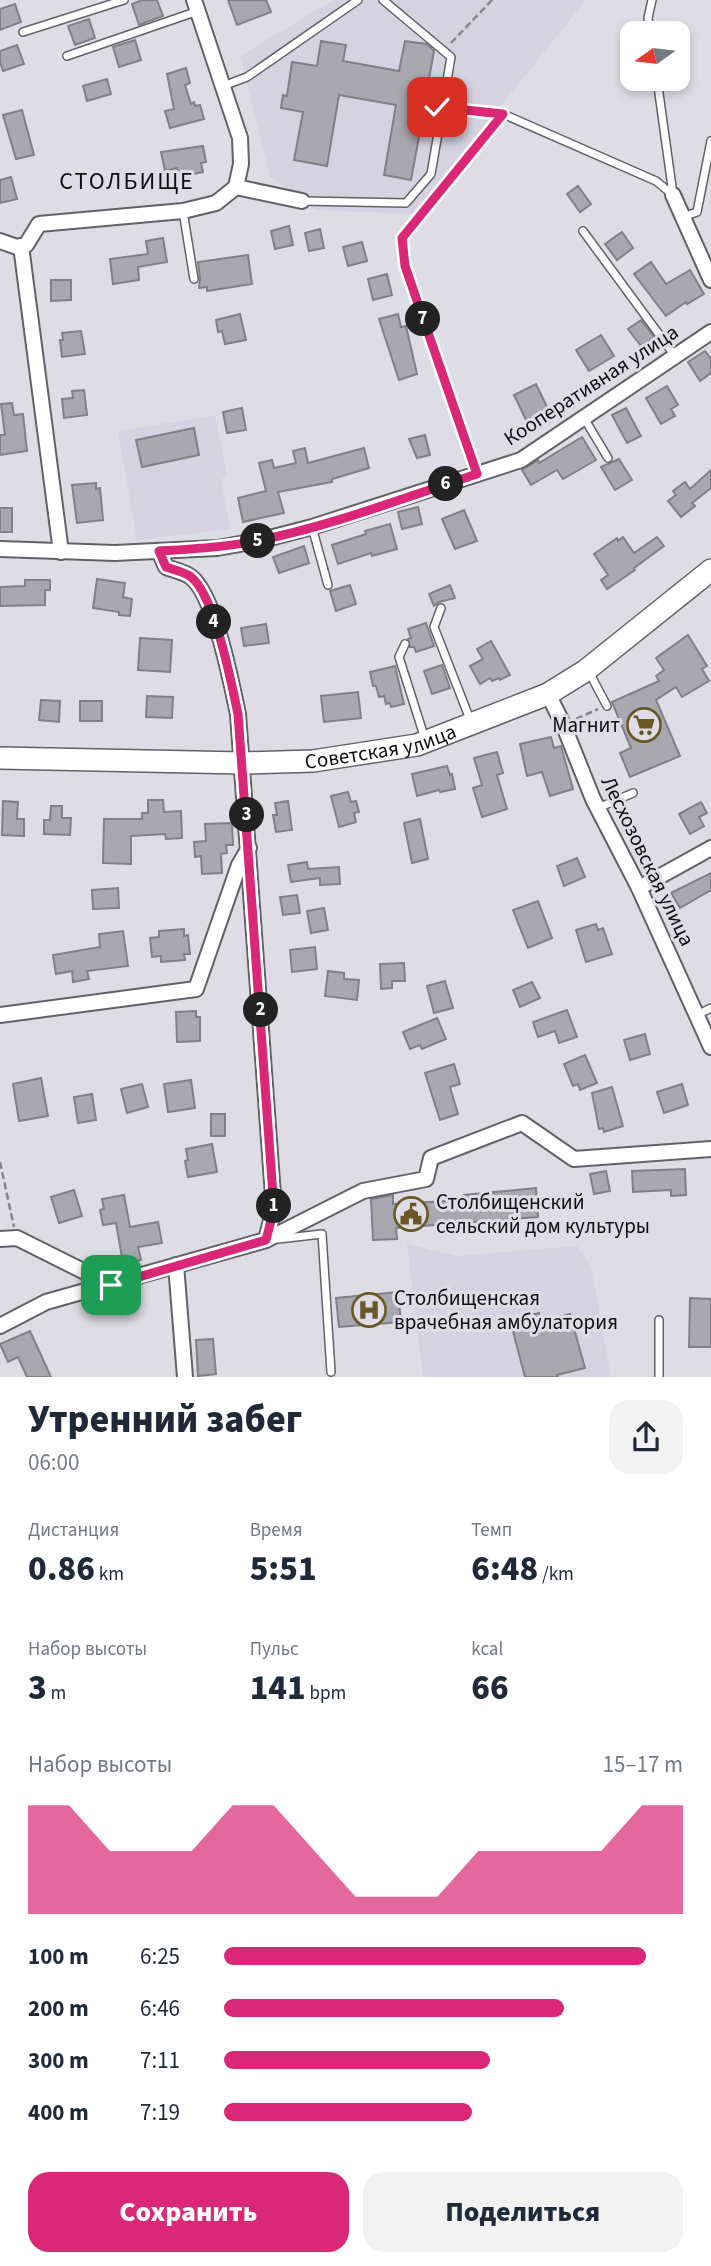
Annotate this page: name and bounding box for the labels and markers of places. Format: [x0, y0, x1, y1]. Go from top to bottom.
pin [407, 77, 467, 137]
pin: 7 [406, 302, 440, 336]
pin: 6 [428, 466, 464, 502]
pin: 5 [240, 524, 276, 558]
pin: 4 [196, 604, 232, 640]
supermarket icon: Магнит [625, 706, 663, 744]
place label: Магнит [552, 710, 620, 740]
pin: 3 [230, 798, 264, 832]
pin: 2 [244, 992, 278, 1028]
place label: Столбищенский сельский дом культуры [436, 1187, 650, 1241]
pin: 1 [256, 1188, 292, 1224]
public building icon: Столбищенский сельский дом культуры [392, 1195, 430, 1233]
pin [81, 1255, 141, 1315]
place label: Столбищенская врачебная амбулатория [394, 1283, 618, 1337]
hospital icon: Столбищенская врачебная амбулатория [350, 1291, 388, 1329]

